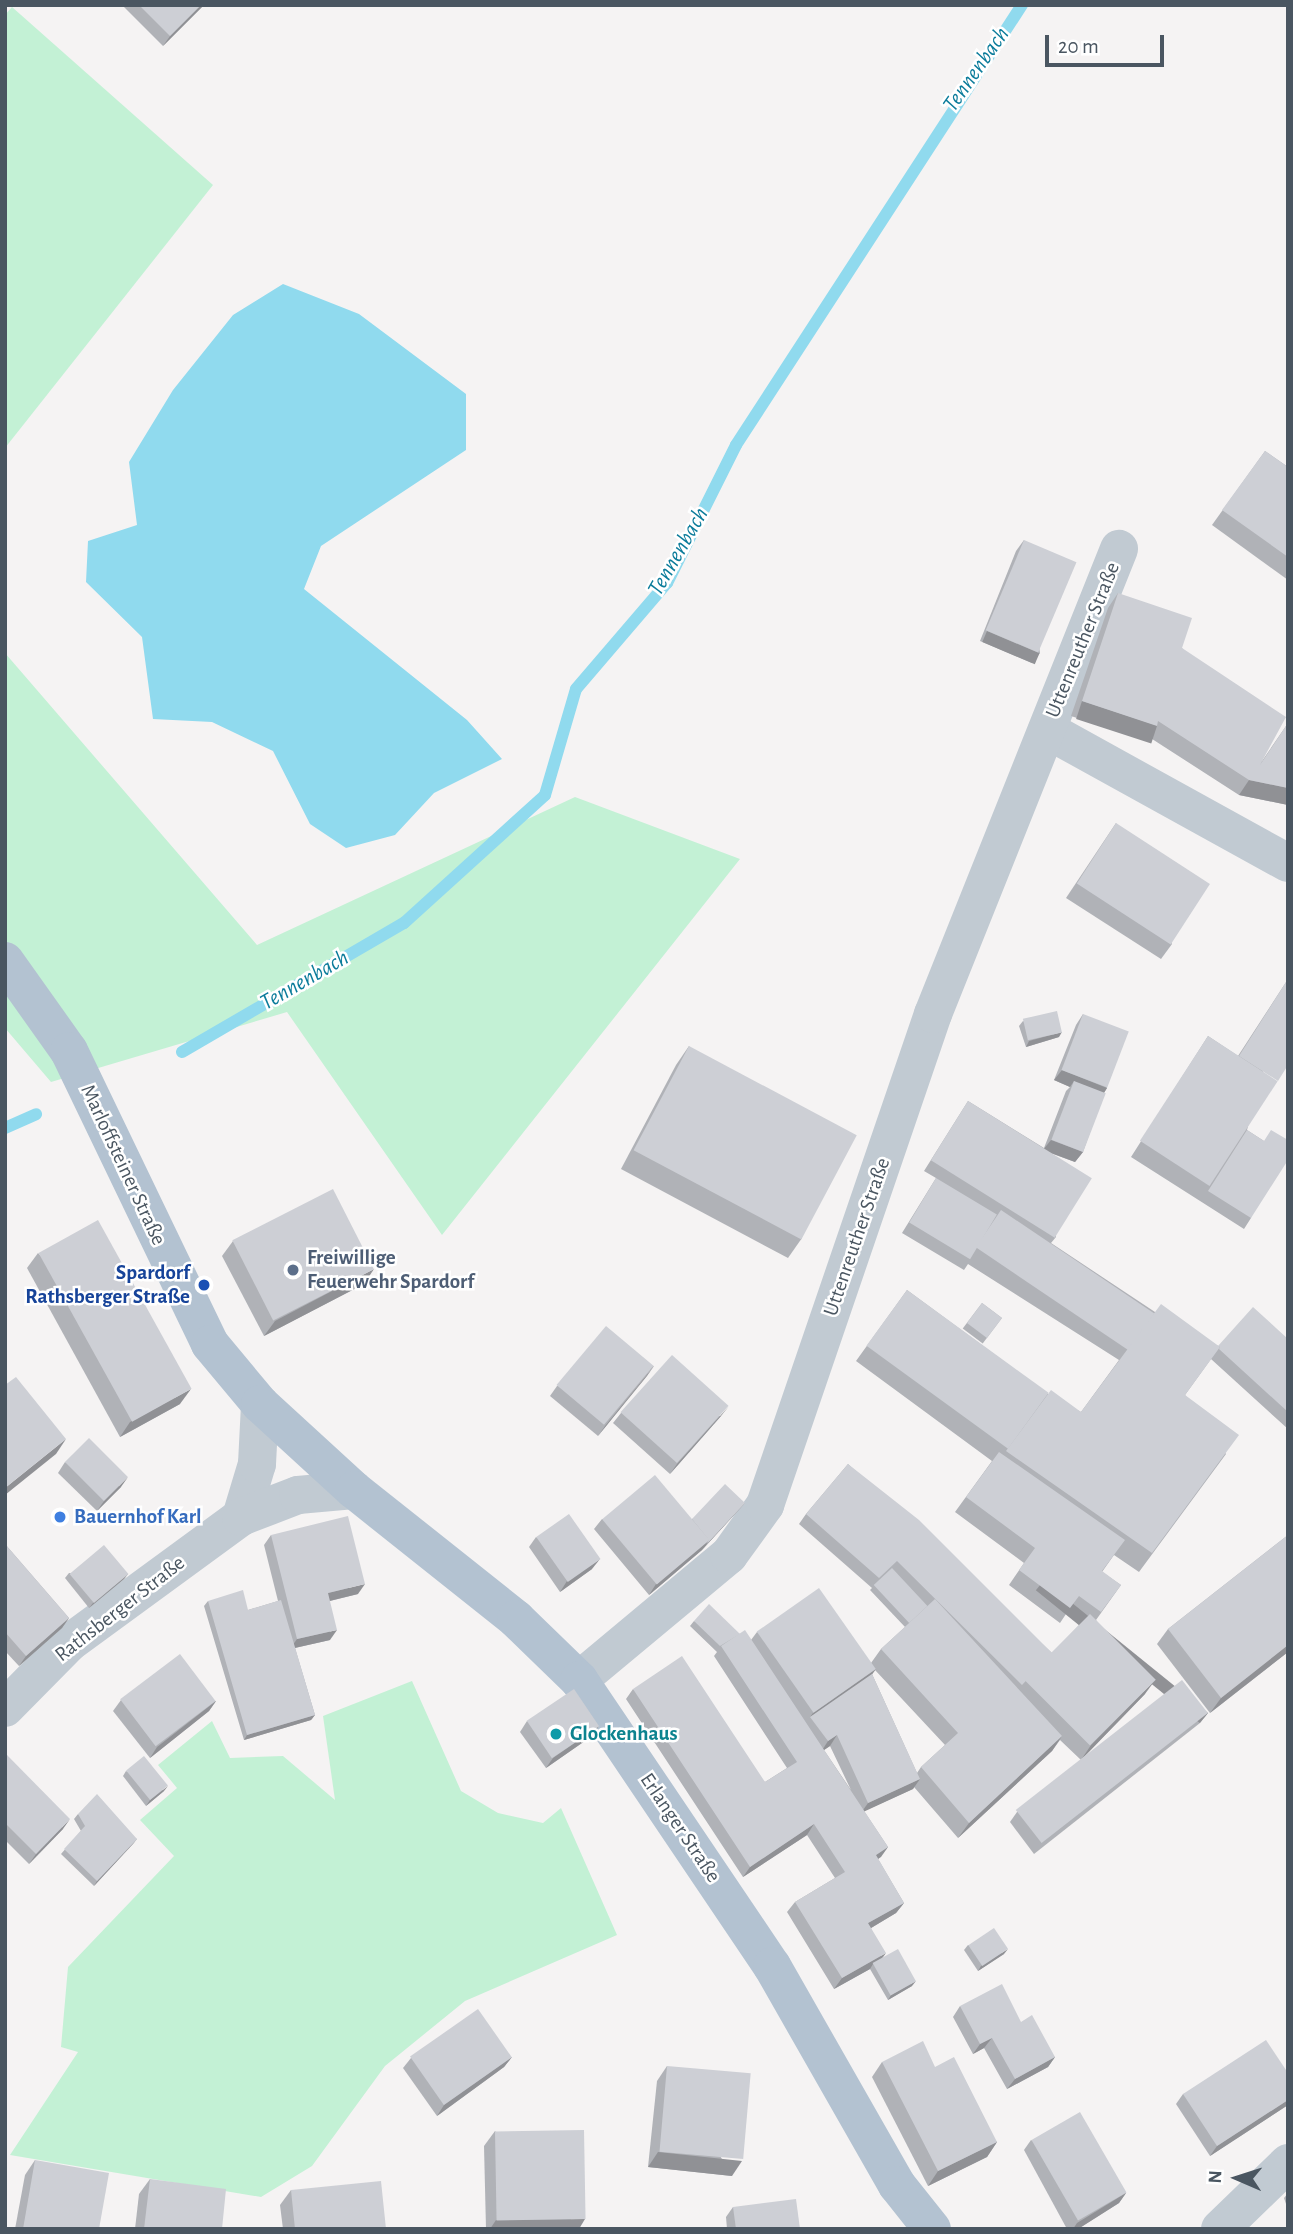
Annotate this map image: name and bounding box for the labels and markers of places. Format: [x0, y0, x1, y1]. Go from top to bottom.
place label: Freiwillige Feuerwehr Spardorf [307, 1245, 474, 1295]
place label: Spardorf Rathsberger Straße [25, 1260, 190, 1310]
marker: Freiwillige Feuerwehr Spardorf [285, 1262, 301, 1278]
marker: Spardorf Rathsberger Straße [196, 1277, 212, 1293]
place label: Bauernhof Karl [74, 1504, 201, 1530]
marker: Bauernhof Karl [52, 1509, 68, 1525]
place label: Glockenhaus [570, 1721, 678, 1747]
marker: Glockenhaus [548, 1726, 564, 1742]

